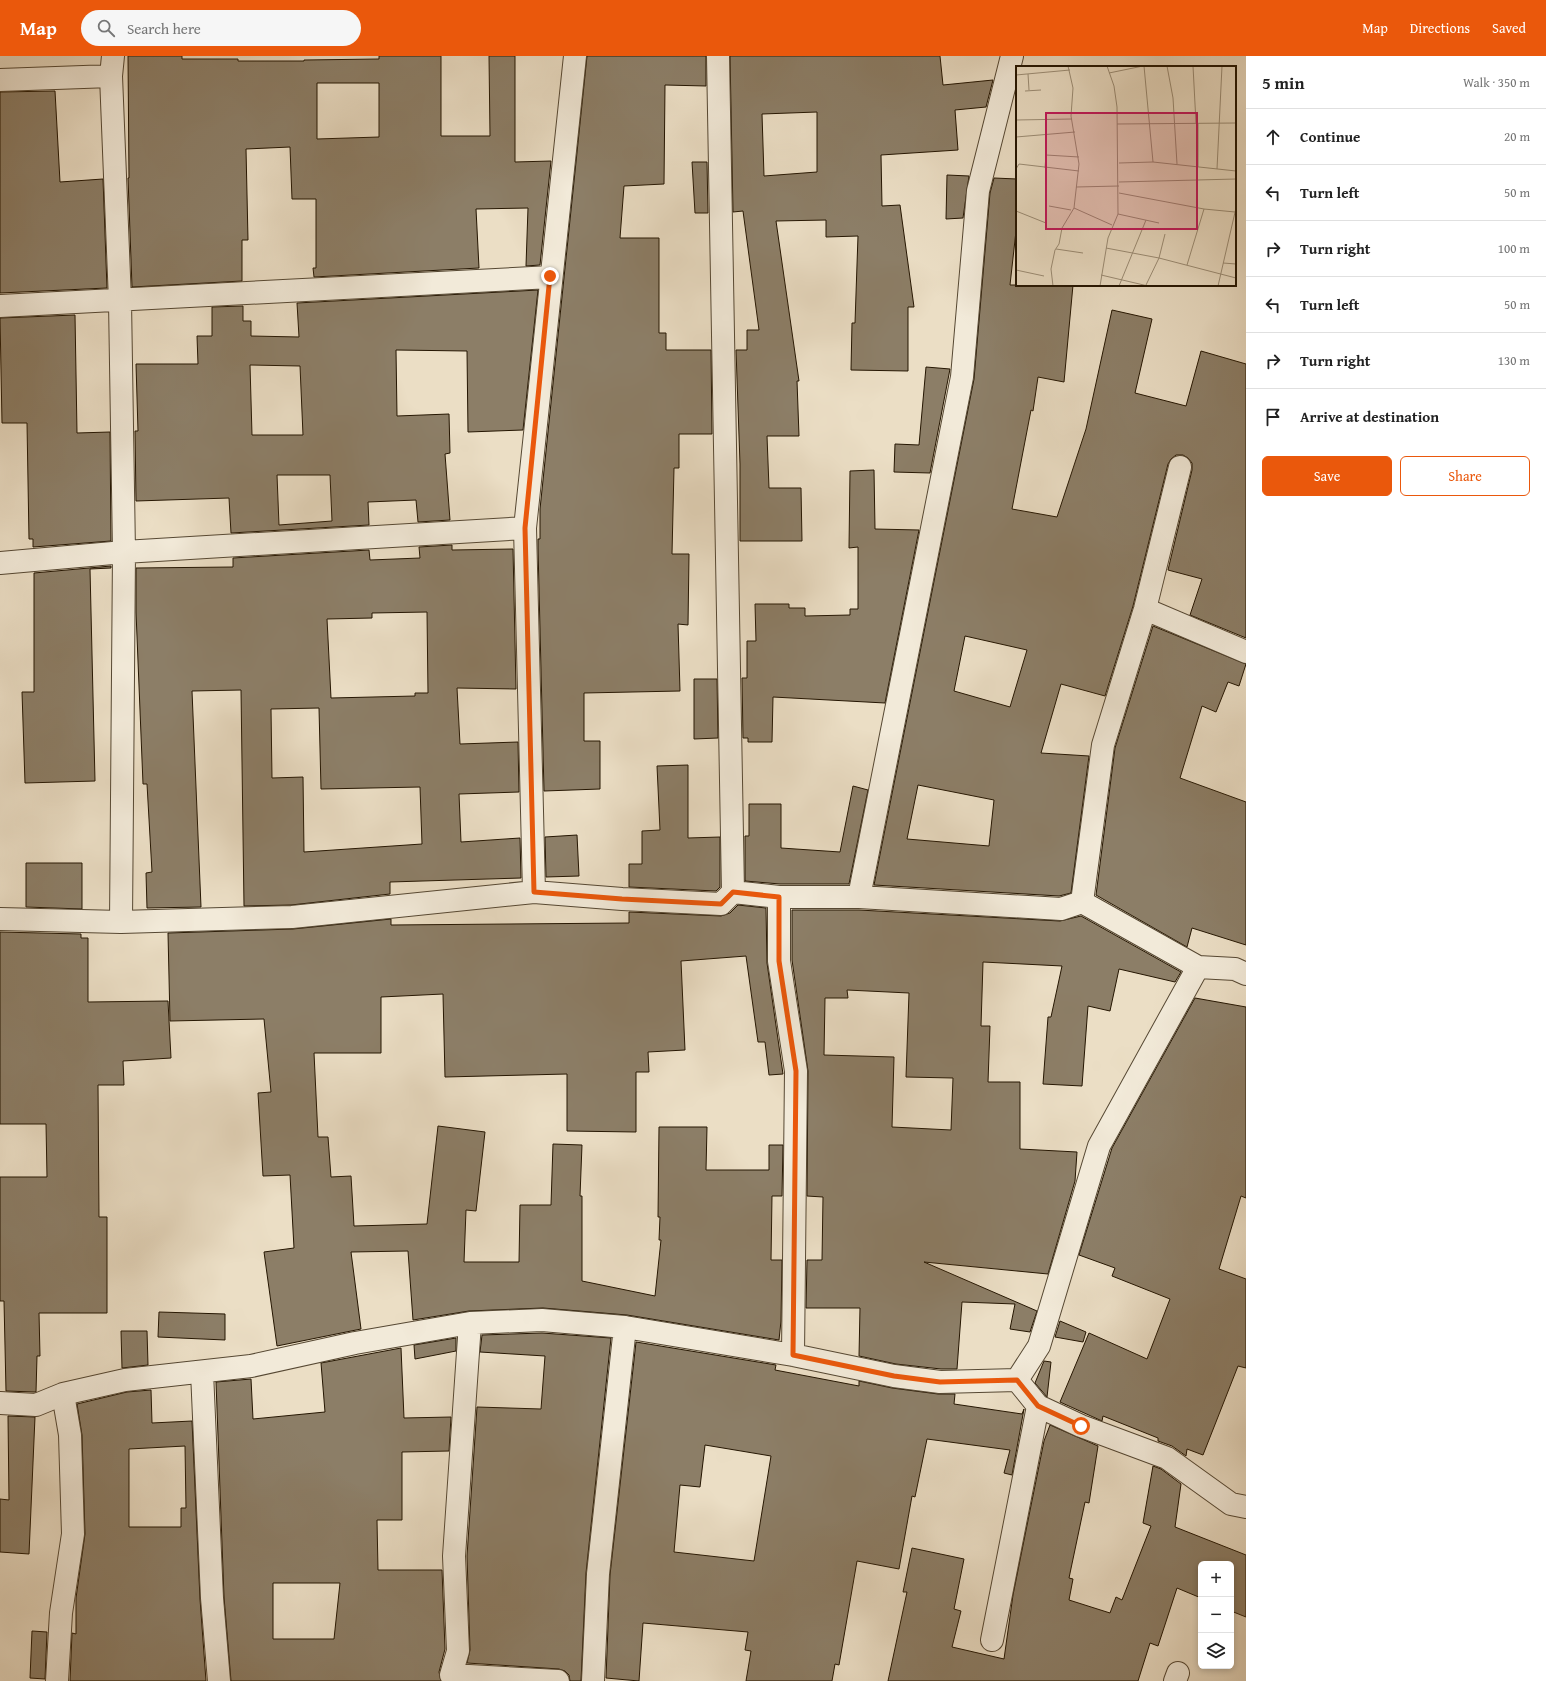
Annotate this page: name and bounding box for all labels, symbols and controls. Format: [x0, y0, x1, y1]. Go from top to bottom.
search box [81, 10, 361, 46]
text: Map [20, 14, 57, 42]
icon: search [95, 17, 117, 39]
text: Search here [127, 18, 201, 39]
text: Map [1362, 18, 1388, 38]
text: Directions [1410, 18, 1470, 38]
text: Saved [1492, 18, 1526, 38]
inset map [1016, 66, 1236, 286]
text: 5 min [1262, 70, 1304, 95]
text: Walk · 350 m [1463, 73, 1530, 92]
icon: ahead [1262, 126, 1284, 148]
text: Continue [1300, 126, 1361, 147]
text: 20 m [1504, 127, 1530, 146]
icon: left [1262, 182, 1284, 204]
text: Turn left [1300, 182, 1359, 203]
text: 50 m [1504, 183, 1530, 202]
icon: right [1262, 238, 1284, 260]
text: Turn right [1300, 238, 1371, 259]
text: 100 m [1498, 239, 1530, 258]
route end [541, 267, 559, 285]
icon: left [1262, 294, 1284, 316]
text: Turn left [1300, 294, 1359, 315]
text: 50 m [1504, 295, 1530, 314]
icon: right [1262, 350, 1284, 372]
text: Turn right [1300, 350, 1371, 371]
text: 130 m [1498, 351, 1530, 370]
icon: arrive [1262, 406, 1284, 428]
text: Arrive at destination [1300, 406, 1439, 427]
button: Save [1262, 456, 1392, 496]
button: Share [1400, 456, 1530, 496]
route start [1072, 1417, 1090, 1435]
map controls [1198, 1561, 1234, 1669]
button: + [1198, 1561, 1234, 1597]
button: − [1198, 1597, 1234, 1633]
button: layers [1198, 1633, 1234, 1669]

